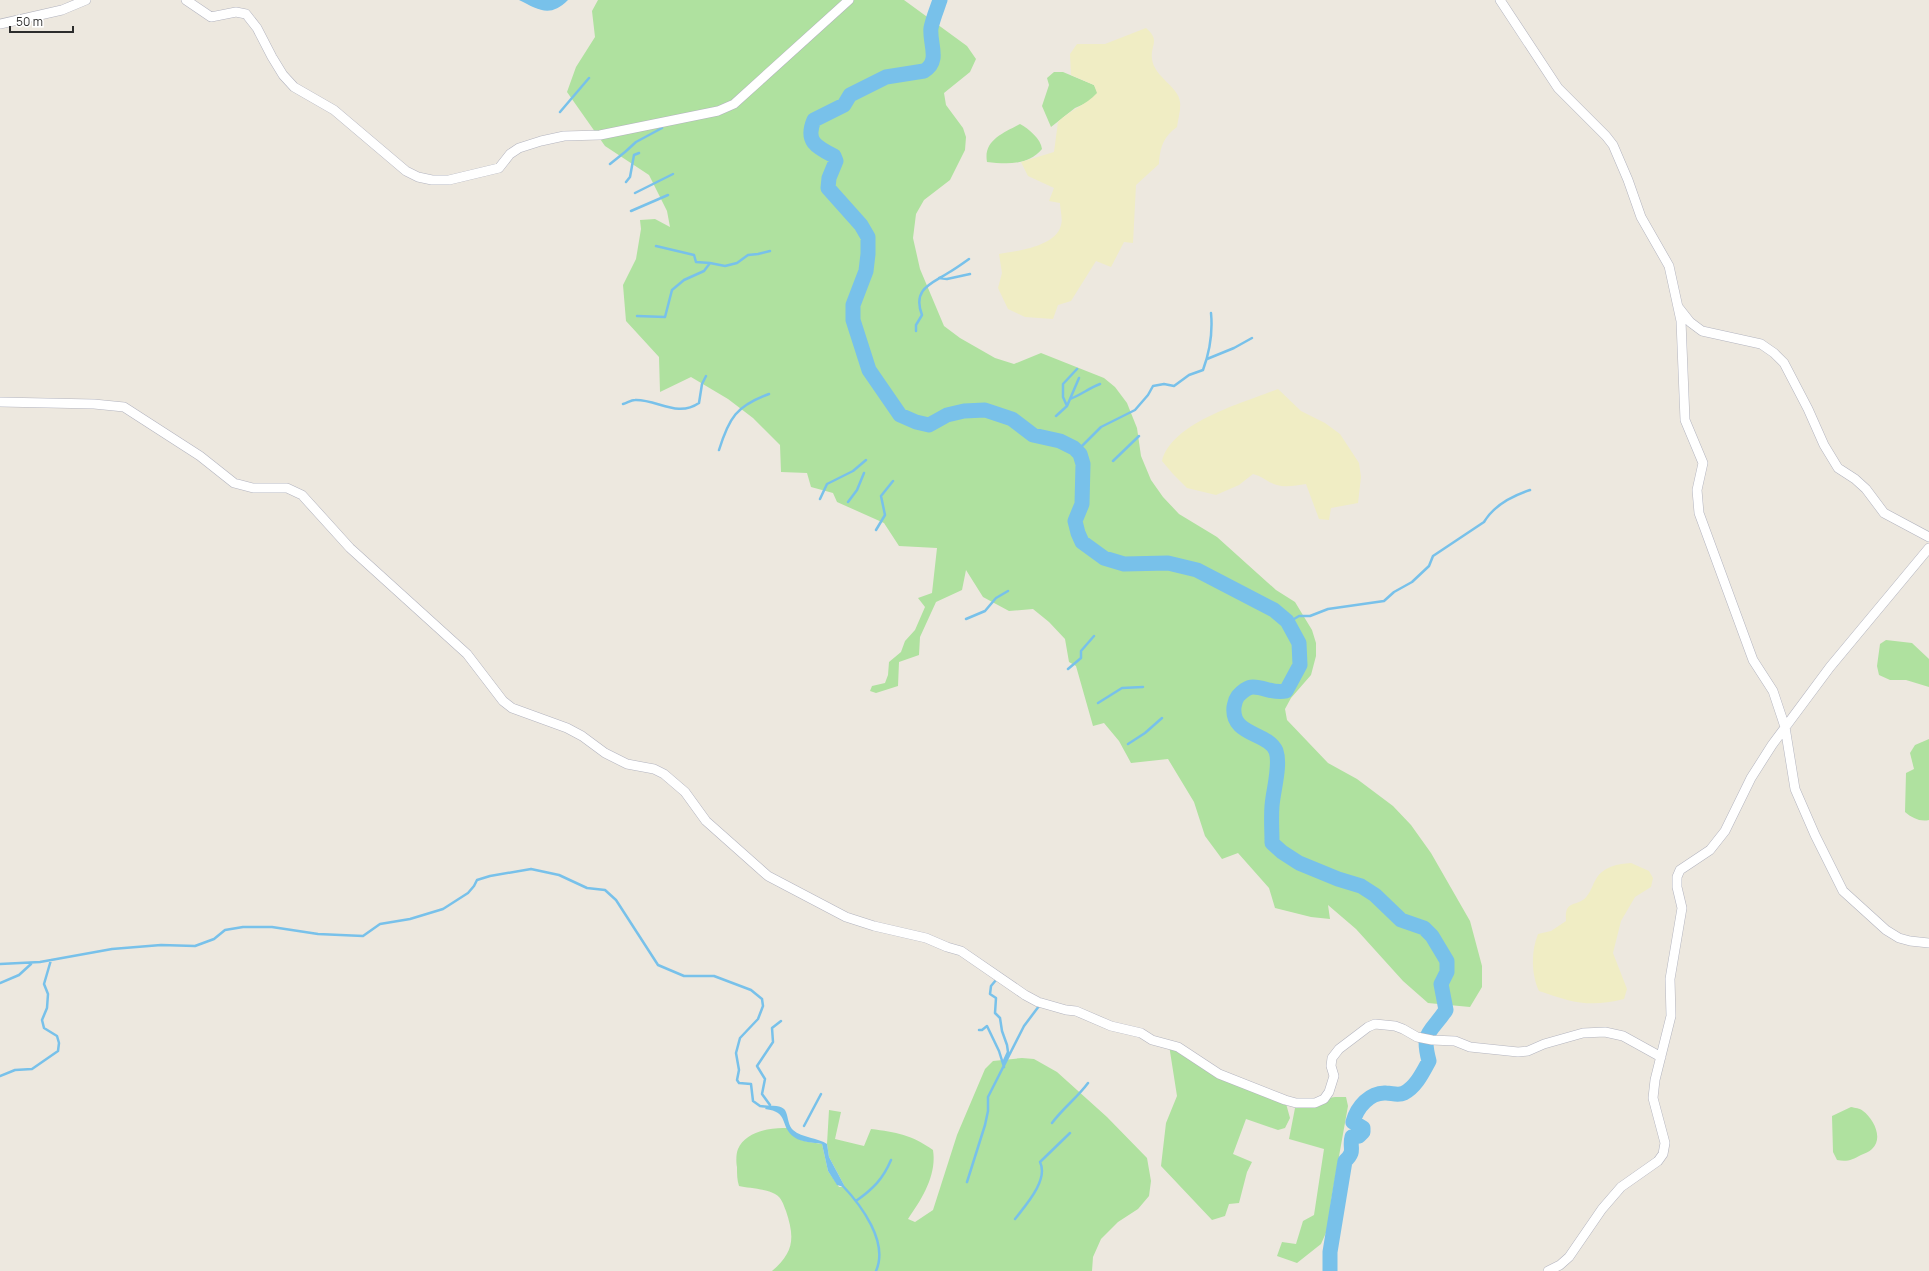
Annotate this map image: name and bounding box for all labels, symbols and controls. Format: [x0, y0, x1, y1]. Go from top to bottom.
scale bar [10, 8, 73, 34]
text: 50 m [16, 13, 43, 30]

